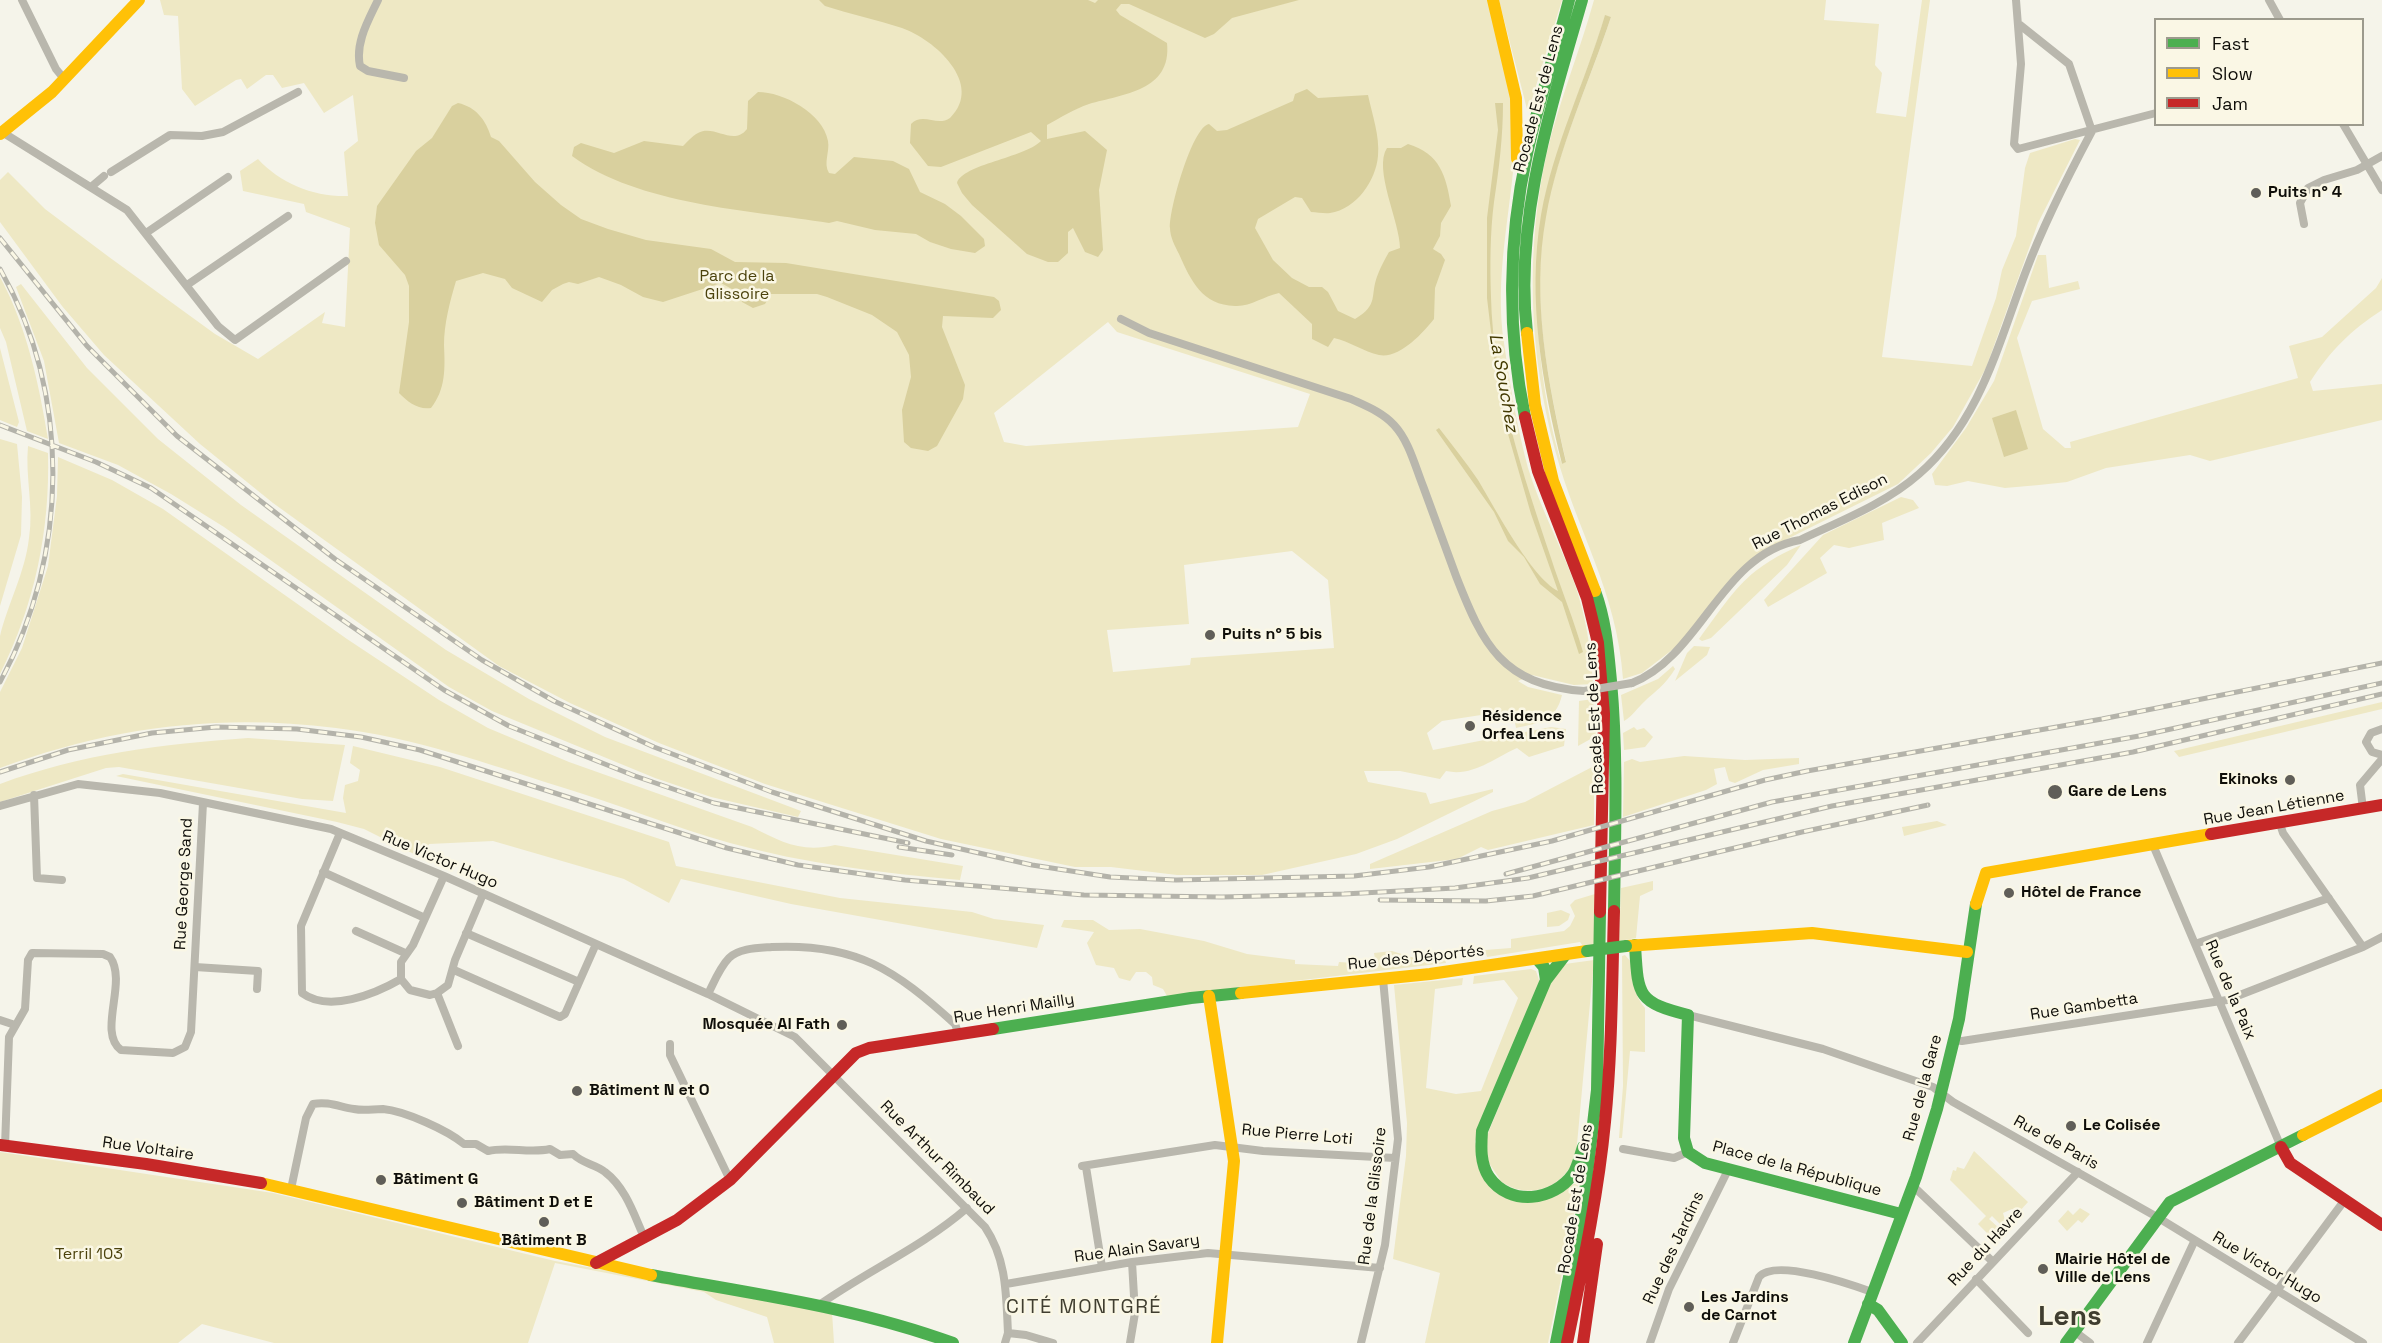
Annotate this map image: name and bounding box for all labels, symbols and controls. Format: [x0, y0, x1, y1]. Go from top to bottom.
legend [2154, 18, 2364, 126]
street label: Rocade Est de Lens [1510, 23, 1568, 175]
text: Fast [2212, 32, 2249, 55]
text: Slow [2212, 62, 2253, 85]
text: Jam [2212, 92, 2248, 115]
place label: Puits n° 4 [2268, 183, 2342, 203]
marker: Puits n° 4 [2249, 186, 2263, 200]
park label: Parc de la Glissoire [699, 267, 775, 305]
water label: La Souchez [1484, 332, 1522, 434]
street label: Rue Thomas Edison [1749, 470, 1891, 554]
place label: Puits n° 5 bis [1222, 625, 1322, 645]
marker: Puits n° 5 bis [1203, 628, 1217, 642]
street label: Rocade Est de Lens [1581, 642, 1609, 794]
place label: Résidence Orfea Lens [1482, 707, 1565, 745]
marker: Résidence Orfea Lens [1463, 719, 1477, 733]
place label: Ekinoks [2219, 770, 2278, 790]
marker: Ekinoks [2283, 773, 2297, 787]
place label: Gare de Lens [2068, 782, 2167, 802]
marker: Gare de Lens [2046, 783, 2064, 801]
street label: Rue Jean Létienne [2202, 786, 2346, 830]
street label: Rue George Sand [171, 818, 197, 950]
street label: Rue Victor Hugo [379, 827, 501, 893]
place label: Hôtel de France [2021, 883, 2141, 903]
marker: Hôtel de France [2002, 886, 2016, 900]
street label: Rue de la Paix [2200, 937, 2260, 1043]
street label: Rue des Déportés [1347, 941, 1485, 975]
street label: Rue Gambetta [2029, 989, 2139, 1025]
street label: Rue Henri Mailly [952, 990, 1076, 1028]
place label: Mosquée Al Fath [702, 1015, 830, 1035]
marker: Mosquée Al Fath [835, 1018, 849, 1032]
street label: Rue de la Gare [1900, 1033, 1946, 1143]
place label: Bâtiment N et O [589, 1081, 710, 1101]
marker: Bâtiment N et O [570, 1084, 584, 1098]
street label: Rue Arthur Rimbaud [876, 1097, 998, 1219]
street label: Rue de Paris [2010, 1112, 2102, 1174]
place label: Le Colisée [2083, 1116, 2160, 1136]
marker: Le Colisée [2064, 1119, 2078, 1133]
street label: Rue Pierre Loti [1241, 1121, 1353, 1149]
street label: Rocade Est de Lens [1555, 1123, 1597, 1275]
street label: Rue de la Glissoire [1355, 1126, 1391, 1266]
street label: Rue Voltaire [101, 1133, 195, 1165]
street label: Place de la République [1710, 1137, 1884, 1201]
place label: Bâtiment G [393, 1170, 478, 1190]
marker: Bâtiment G [374, 1173, 388, 1187]
street label: Rue des Jardins [1639, 1189, 1709, 1307]
place label: Bâtiment D et E [474, 1193, 593, 1213]
marker: Bâtiment D et E [455, 1196, 469, 1210]
street label: Rue du Havre [1945, 1204, 2027, 1290]
marker: Bâtiment B [537, 1215, 551, 1229]
street label: Rue Victor Hugo [2209, 1228, 2325, 1308]
place label: Bâtiment B [501, 1231, 587, 1251]
street label: Rue Alain Savary [1073, 1231, 1201, 1267]
park label: Terril 103 [55, 1245, 123, 1265]
place label: Mairie Hôtel de Ville de Lens [2055, 1250, 2171, 1288]
marker: Mairie Hôtel de Ville de Lens [2036, 1262, 2050, 1276]
place label: Les Jardins de Carnot [1701, 1288, 1789, 1326]
district label: CITÉ MONTGRÉ [1006, 1296, 1162, 1320]
marker: Les Jardins de Carnot [1682, 1300, 1696, 1314]
district label: Lens [2038, 1300, 2102, 1334]

